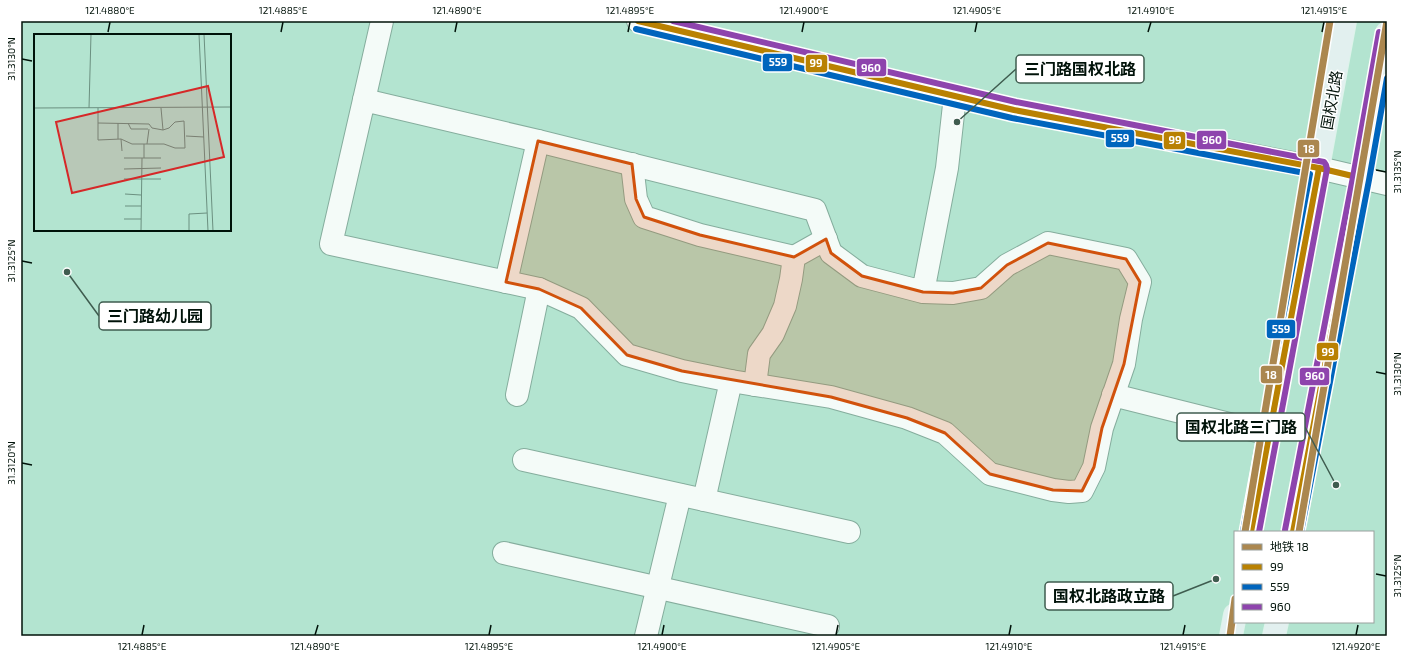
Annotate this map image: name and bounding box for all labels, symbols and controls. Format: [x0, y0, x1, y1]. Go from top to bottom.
text: 121.4880°E [85, 4, 135, 16]
text: 121.4885°E [259, 4, 308, 16]
text: 121.4890°E [433, 4, 482, 16]
text: 121.4895°E [606, 4, 655, 16]
text: 121.4900°E [780, 4, 829, 16]
text: 121.4905°E [953, 4, 1002, 16]
text: 121.4910°E [1128, 4, 1175, 16]
text: 121.4915°E [1301, 4, 1348, 16]
inset map [34, 34, 231, 231]
text: 31.3130°N [5, 37, 17, 81]
line badge: 559 [762, 53, 793, 72]
line badge: 99 [805, 54, 828, 73]
text: 559 [769, 55, 787, 68]
callout: 三门路国权北路 [1016, 55, 1144, 83]
text: 99 [810, 56, 822, 69]
line badge: 960 [856, 58, 887, 77]
text: 三门路国权北路 [1024, 59, 1136, 78]
text: 960 [861, 61, 881, 74]
street label: 国权北路 [1317, 69, 1345, 131]
line badge: 559 [1105, 129, 1135, 148]
line badge: 960 [1196, 130, 1227, 150]
text: 559 [1111, 131, 1129, 144]
line badge: 99 [1163, 131, 1186, 150]
text: 99 [1169, 133, 1181, 146]
text: 960 [1202, 133, 1222, 146]
line badge: 18 [1297, 139, 1320, 158]
text: 18 [1303, 142, 1315, 155]
text: 31.3135°N [1391, 151, 1403, 193]
text: 31.3125°N [5, 239, 17, 283]
callout: 三门路幼儿园 [99, 302, 211, 330]
text: 三门路幼儿园 [107, 306, 203, 325]
line badge: 559 [1266, 319, 1296, 339]
text: 559 [1272, 322, 1290, 335]
line badge: 99 [1316, 342, 1339, 361]
text: 99 [1322, 345, 1334, 358]
text: 31.3130°N [1391, 352, 1403, 396]
line badge: 18 [1260, 365, 1283, 384]
line badge: 960 [1299, 367, 1330, 386]
text: 18 [1265, 368, 1277, 381]
text: 960 [1305, 369, 1325, 382]
callout: 国权北路三门路 [1177, 413, 1305, 441]
text: 国权北路三门路 [1185, 417, 1297, 436]
text: 31.3120°N [5, 441, 17, 485]
legend [1234, 531, 1374, 623]
text: 地铁 18 [1270, 539, 1309, 553]
text: 31.3125°N [1391, 554, 1403, 598]
text: 99 [1270, 559, 1284, 573]
text: 559 [1270, 579, 1290, 593]
callout: 国权北路政立路 [1045, 582, 1173, 610]
text: 国权北路政立路 [1053, 586, 1165, 605]
text: 960 [1270, 599, 1291, 613]
text: 121.4885°E [118, 640, 167, 652]
text: 121.4890°E [291, 640, 340, 652]
text: 121.4895°E [465, 640, 514, 652]
text: 121.4900°E [638, 640, 687, 652]
text: 121.4905°E [812, 640, 861, 652]
text: 121.4910°E [986, 640, 1033, 652]
text: 121.4915°E [1160, 640, 1207, 652]
text: 121.4920°E [1332, 640, 1381, 652]

